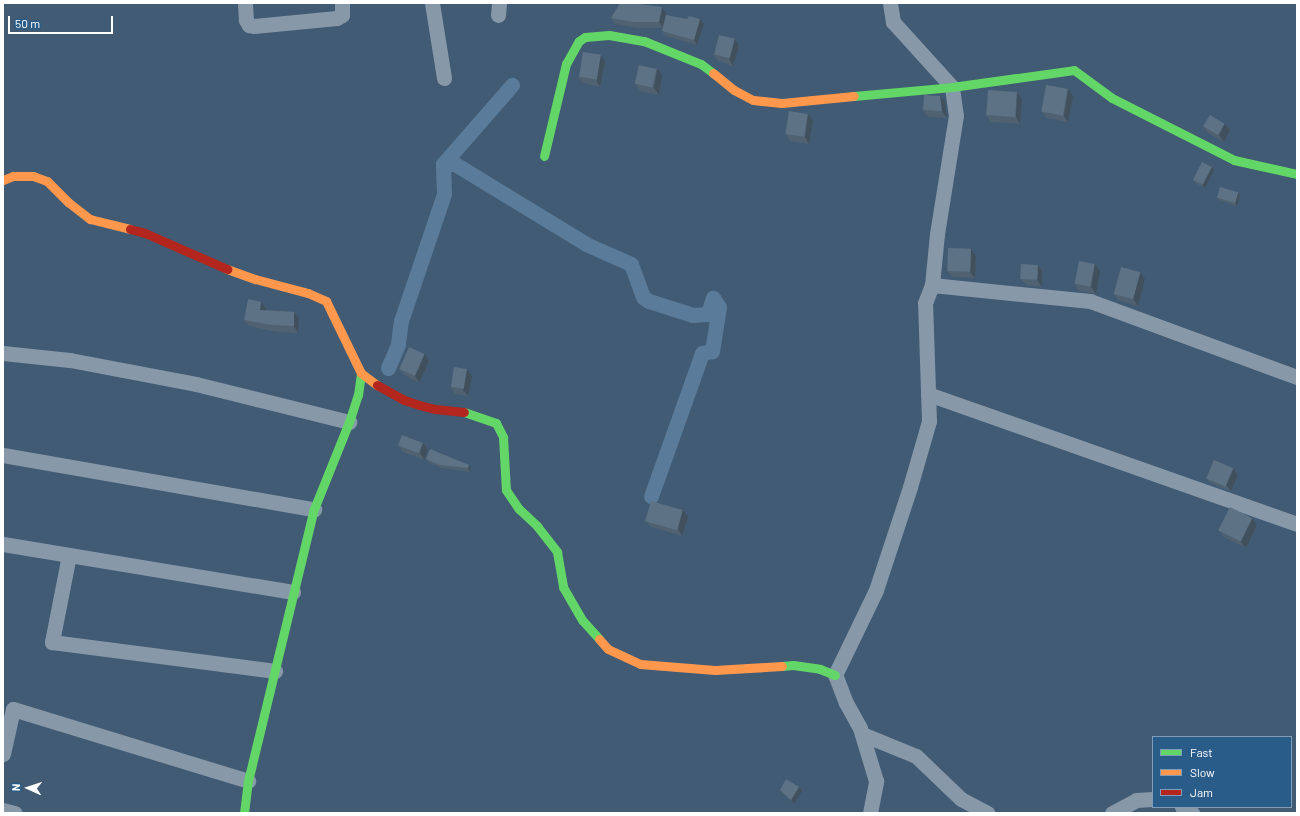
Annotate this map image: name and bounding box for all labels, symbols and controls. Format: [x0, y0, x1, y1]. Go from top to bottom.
scale bar [10, 8, 115, 34]
text: 50 m [15, 16, 40, 30]
legend [1152, 736, 1292, 808]
text: Fast [1190, 745, 1213, 759]
text: Slow [1190, 765, 1215, 779]
north arrow [8, 768, 48, 808]
text: N [9, 783, 22, 791]
text: Jam [1190, 785, 1213, 799]

